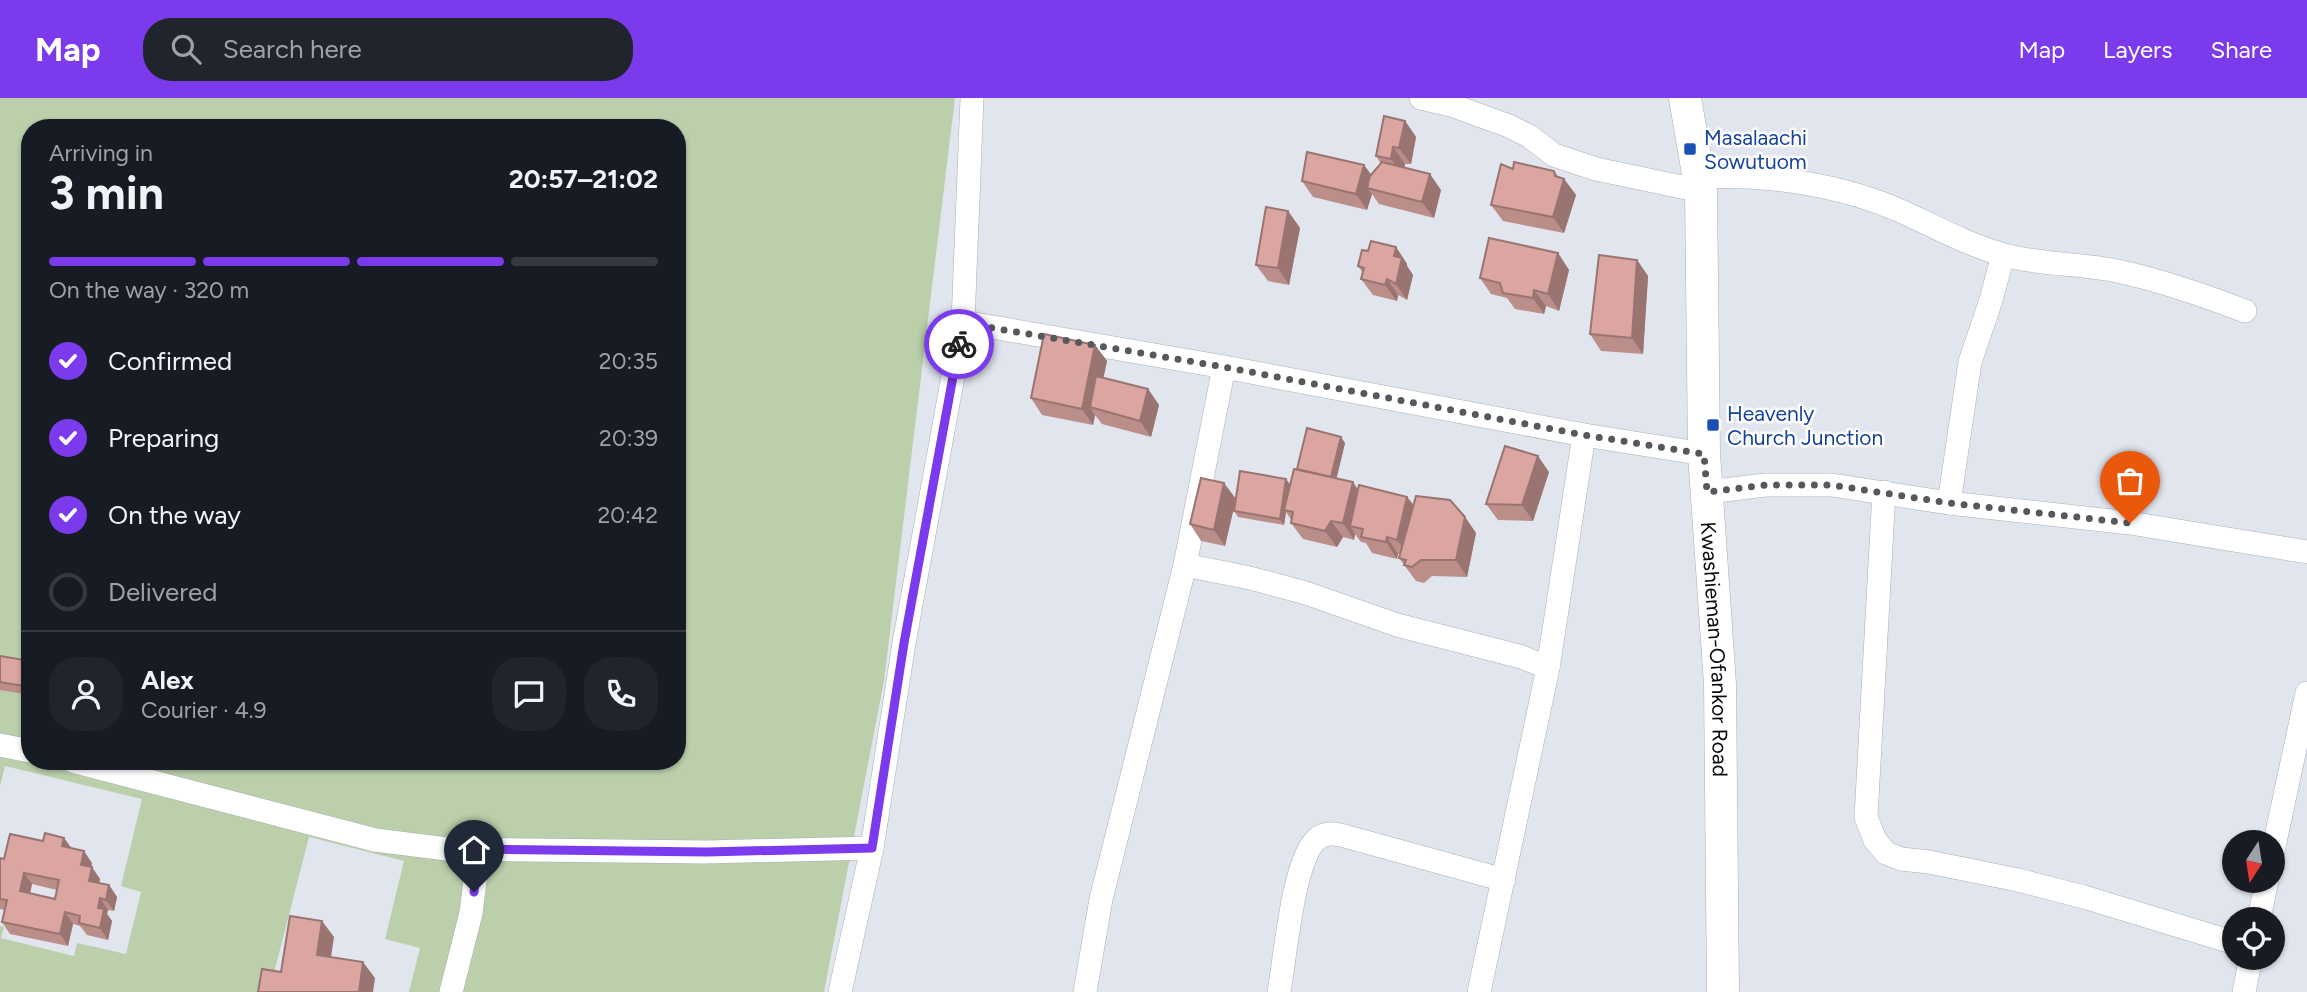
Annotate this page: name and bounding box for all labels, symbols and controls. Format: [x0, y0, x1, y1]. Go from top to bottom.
search box [143, 18, 633, 81]
text: Map [35, 30, 101, 69]
icon: search [167, 30, 205, 68]
text: Search here [223, 33, 362, 65]
text: Map [2018, 35, 2065, 64]
text: Layers [2103, 35, 2172, 64]
text: Share [2210, 35, 2272, 64]
place label: Masalaachi Sowutuom [1704, 125, 1807, 174]
text: Arriving in [49, 139, 153, 167]
marker: Masalaachi Sowutuom [1682, 141, 1698, 157]
text: 20:57–21:02 [509, 163, 658, 195]
text: 3 min [49, 165, 164, 221]
text: On the way · 320 m [49, 276, 249, 304]
courier [924, 309, 994, 379]
icon: bike [940, 325, 978, 363]
icon: check [49, 342, 87, 380]
text: Confirmed [108, 345, 232, 377]
text: 20:35 [599, 347, 658, 375]
place label: Heavenly Church Junction [1727, 401, 1883, 450]
marker: Heavenly Church Junction [1705, 417, 1721, 433]
icon: check [49, 419, 87, 457]
text: Preparing [108, 422, 219, 454]
text: 20:39 [599, 424, 658, 452]
pin [2100, 451, 2160, 523]
icon: bag [2111, 462, 2149, 500]
icon: check [49, 496, 87, 534]
text: On the way [108, 499, 241, 531]
text: 20:42 [597, 501, 658, 529]
street label: Kwashieman-Ofankor Road [1696, 521, 1733, 777]
text: Delivered [108, 576, 217, 608]
button: person [49, 657, 123, 731]
button: chat [492, 657, 566, 731]
button: phone [584, 657, 658, 731]
text: Alex [141, 664, 194, 696]
text: Courier · 4.9 [141, 696, 267, 724]
pin [444, 820, 504, 892]
north arrow [2222, 830, 2286, 892]
map controls [2222, 830, 2285, 970]
icon: home [455, 831, 493, 869]
button: locate [2222, 907, 2285, 970]

